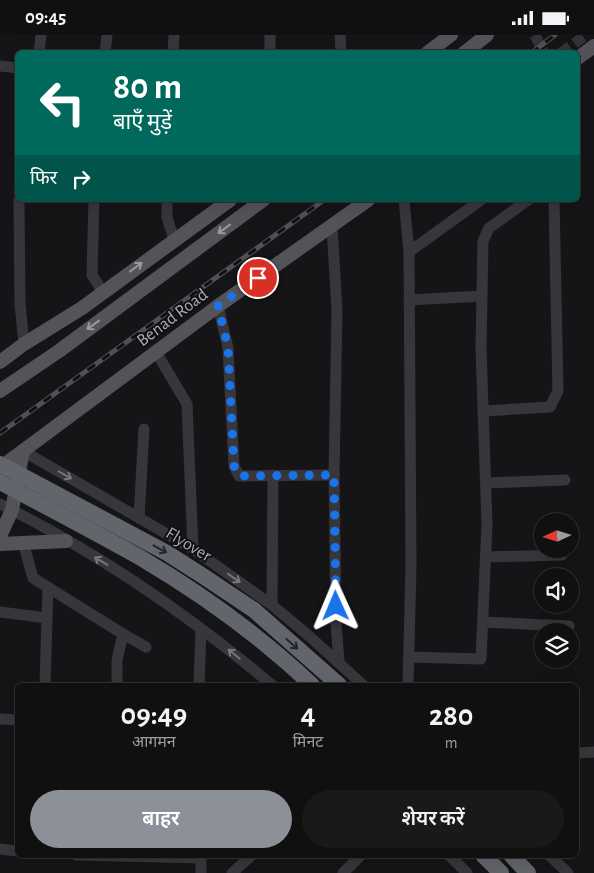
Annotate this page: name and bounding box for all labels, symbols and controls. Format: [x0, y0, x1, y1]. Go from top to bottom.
text: 09:45 [25, 8, 66, 27]
icon: left [30, 70, 95, 135]
text: 80 m [113, 70, 182, 105]
text: बाएँ मुड़ें [113, 111, 172, 133]
icon: right [67, 165, 95, 193]
text: फिर [30, 169, 57, 188]
one-way arrow [217, 224, 231, 234]
pin [237, 257, 279, 299]
one-way arrow [129, 262, 142, 273]
icon: arrive [244, 264, 272, 292]
street label: Benad Road [134, 285, 211, 350]
one-way arrow [87, 320, 100, 331]
one-way arrow [58, 470, 73, 480]
north arrow [534, 513, 579, 557]
map controls [534, 513, 579, 668]
street label: Flyover [163, 524, 215, 565]
one-way arrow [153, 545, 167, 555]
one-way arrow [94, 556, 108, 566]
button: sound [534, 568, 579, 613]
one-way arrow [227, 573, 241, 583]
position arrow [309, 579, 361, 631]
button: layers [534, 623, 579, 668]
one-way arrow [286, 638, 299, 649]
one-way arrow [228, 648, 241, 659]
text: 09:49 [121, 700, 187, 730]
text: 4 [300, 700, 316, 730]
text: 280 [429, 701, 473, 731]
text: आगमन [132, 734, 176, 750]
text: मिनट [293, 734, 323, 750]
text: m [445, 735, 458, 751]
button: बाहर [30, 790, 292, 848]
button: शेयर करें [302, 790, 564, 848]

